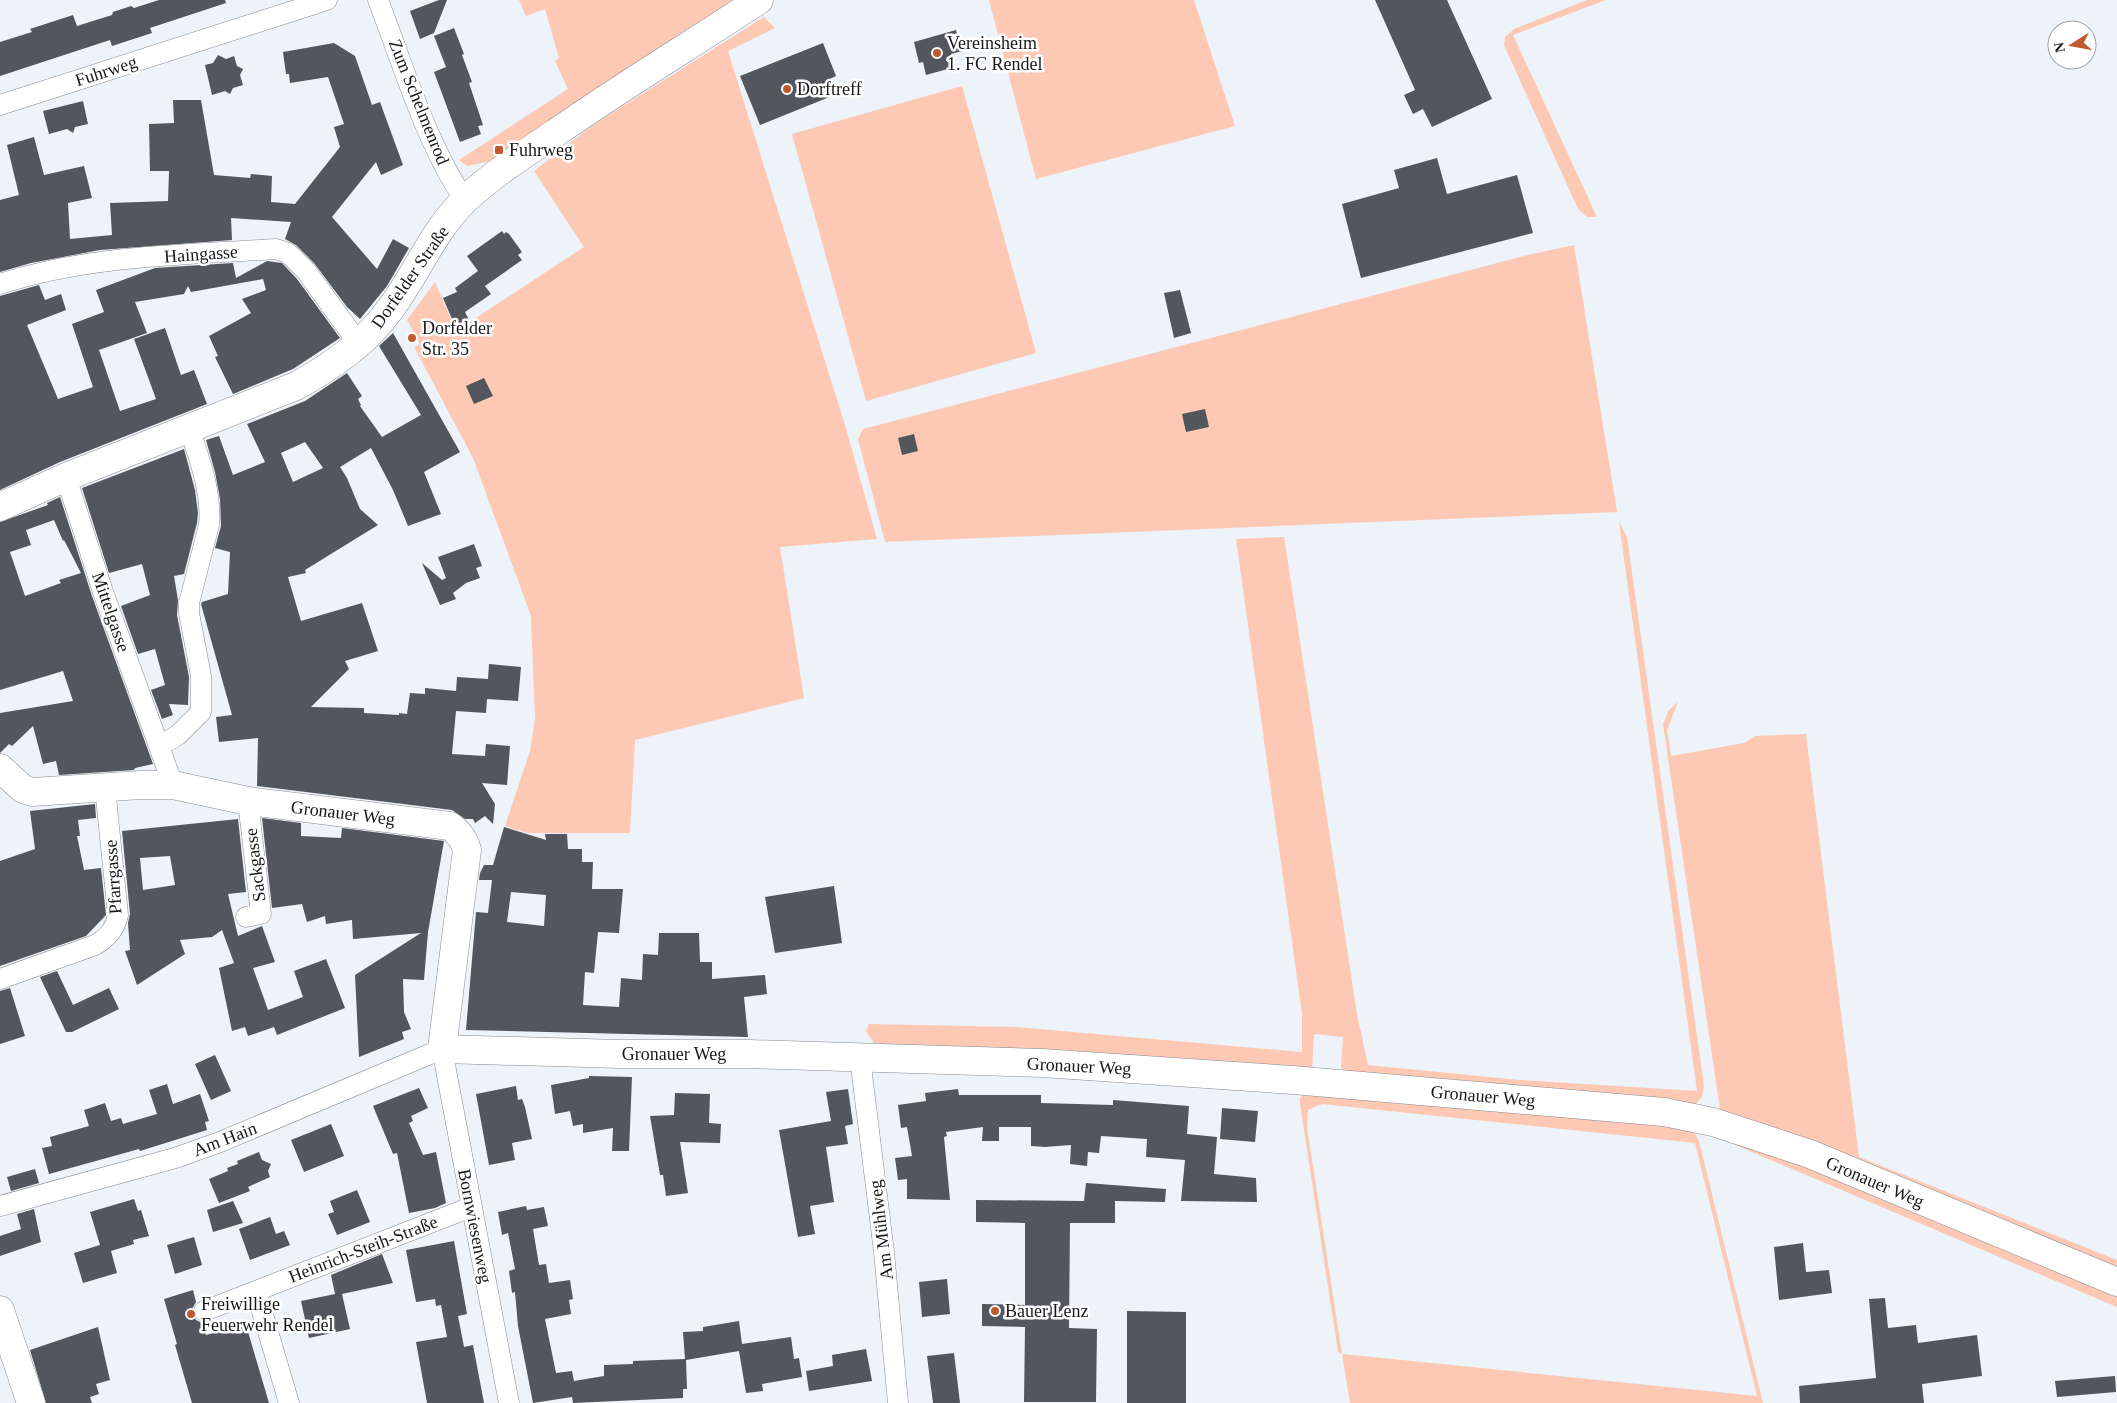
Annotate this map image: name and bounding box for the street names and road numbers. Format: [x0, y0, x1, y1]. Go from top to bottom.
street label: Zum Schelmenrod [385, 36, 453, 168]
street label: Fuhrweg [72, 52, 140, 90]
street label: Dorfelder Straße [367, 222, 453, 332]
street label: Haingasse [163, 241, 239, 267]
street label: Mittelgasse [88, 570, 134, 654]
street label: Gronauer Weg [290, 797, 396, 829]
street label: Sackgasse [241, 827, 269, 903]
street label: Pfarrgasse [100, 839, 126, 915]
street label: Gronauer Weg [622, 1044, 726, 1064]
street label: Gronauer Weg [1026, 1053, 1132, 1079]
street label: Gronauer Weg [1430, 1081, 1536, 1111]
street label: Am Hain [190, 1118, 260, 1160]
street label: Gronauer Weg [1823, 1152, 1927, 1212]
street label: Bornwiesenweg [454, 1167, 496, 1285]
street label: Am Mühlweg [865, 1179, 897, 1281]
street label: Heinrich-Steih-Straße [286, 1211, 440, 1287]

